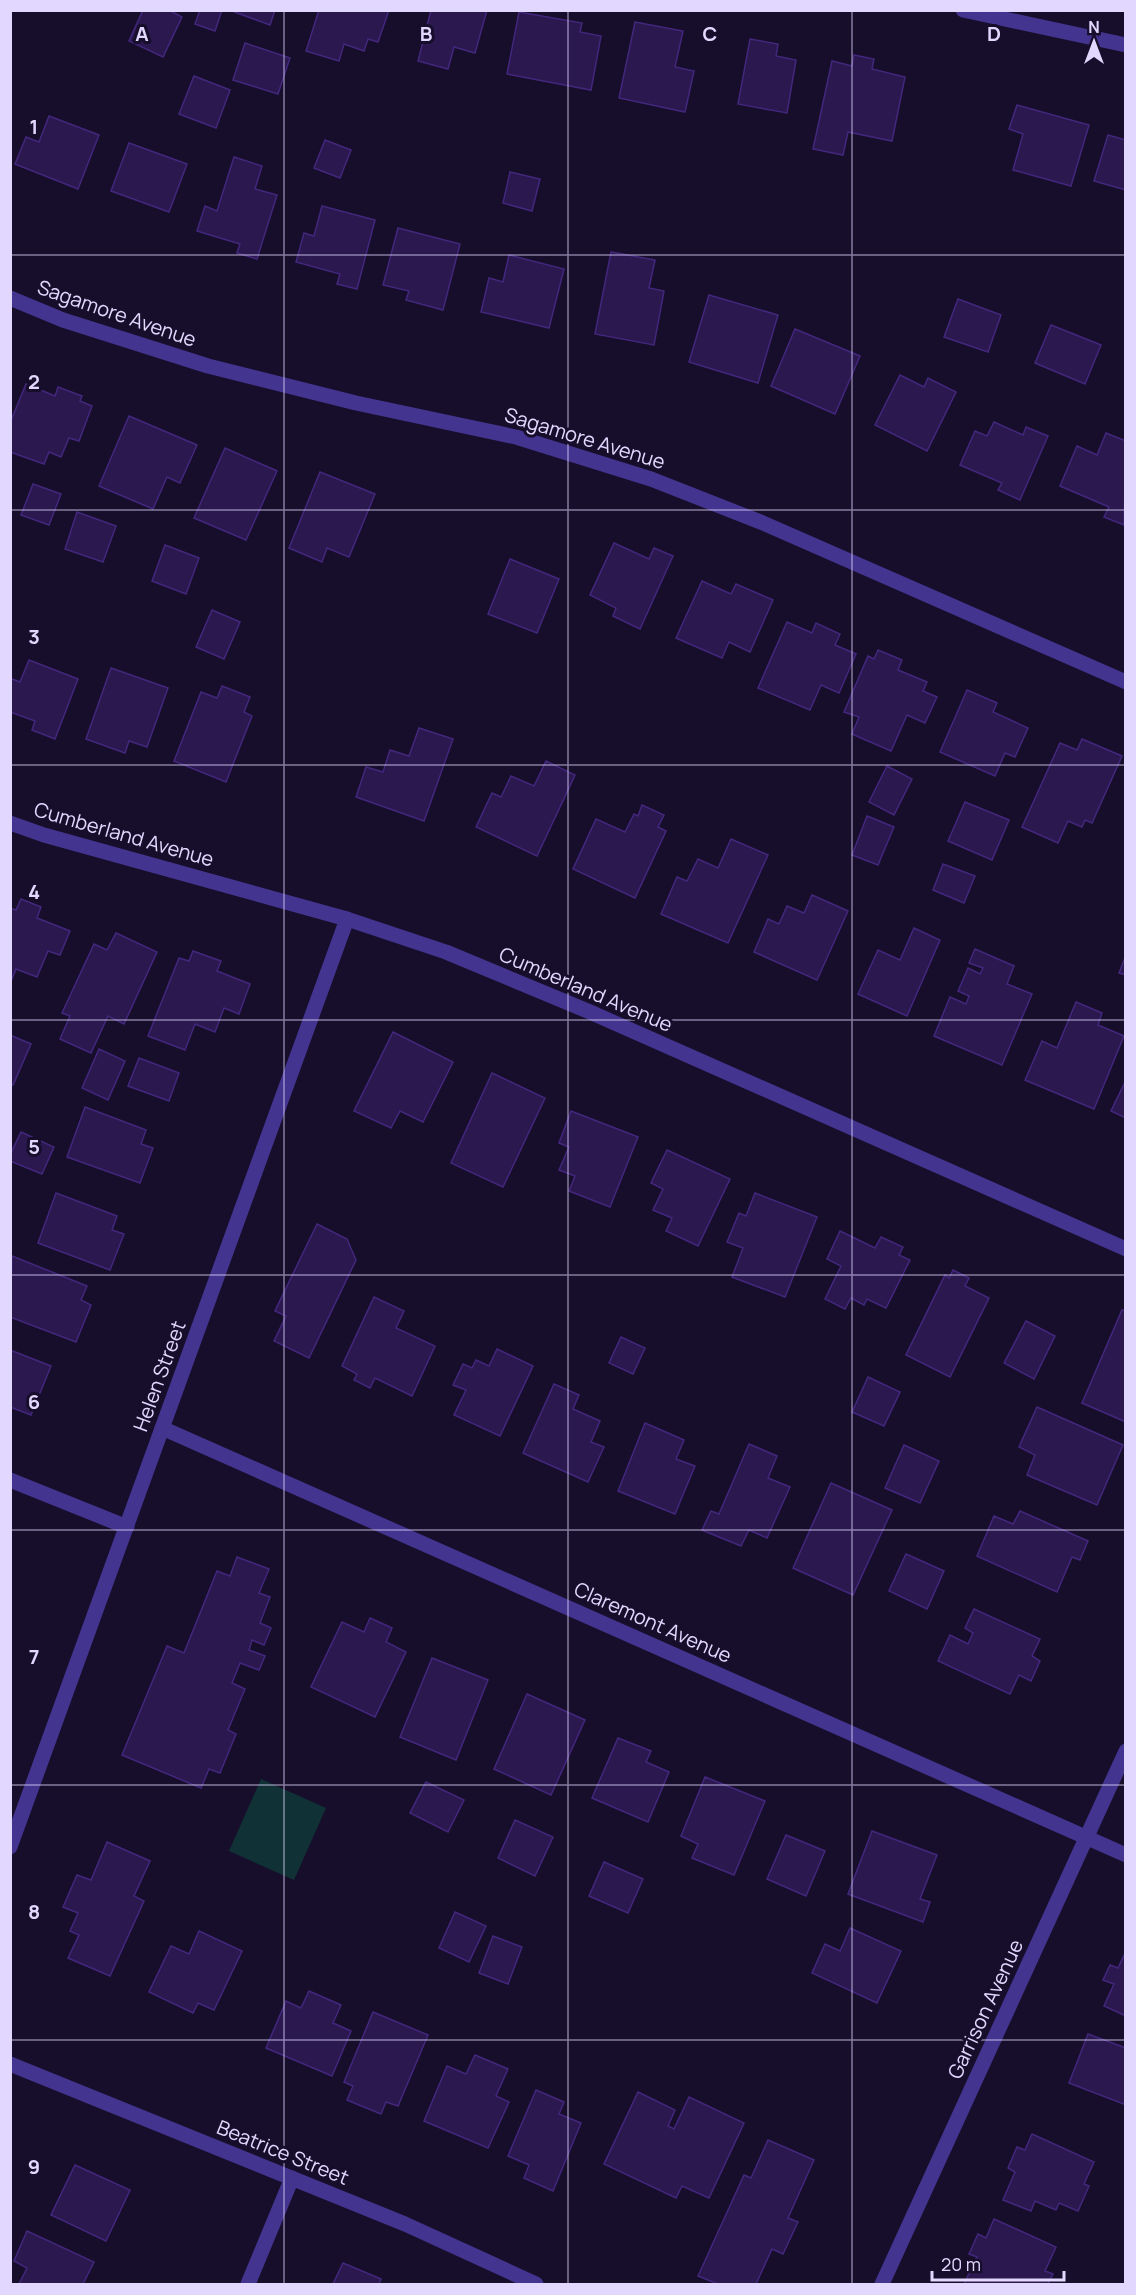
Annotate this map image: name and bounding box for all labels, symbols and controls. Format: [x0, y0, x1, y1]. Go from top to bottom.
north arrow [1064, 12, 1124, 72]
text: N [1088, 16, 1100, 38]
text: A [135, 20, 149, 47]
text: B [420, 20, 433, 47]
text: C [703, 20, 717, 47]
text: D [987, 20, 1001, 47]
text: 1 [30, 113, 38, 140]
street label: Sagamore Avenue [34, 273, 200, 353]
text: 2 [28, 368, 40, 395]
street label: Sagamore Avenue [502, 401, 668, 475]
text: 3 [28, 623, 40, 650]
street label: Cumberland Avenue [31, 795, 217, 873]
text: 4 [28, 878, 40, 905]
street label: Cumberland Avenue [495, 940, 677, 1038]
text: 5 [28, 1133, 40, 1160]
street label: Helen Street [126, 1317, 192, 1435]
text: 6 [28, 1388, 40, 1415]
street label: Claremont Avenue [570, 1575, 736, 1669]
text: 7 [29, 1643, 39, 1670]
text: 8 [28, 1898, 40, 1925]
street label: Garrison Avenue [941, 1935, 1029, 2083]
street label: Beatrice Street [213, 2113, 353, 2191]
text: 9 [28, 2153, 40, 2180]
scale bar [932, 2244, 1064, 2282]
text: 20 m [941, 2252, 981, 2276]

